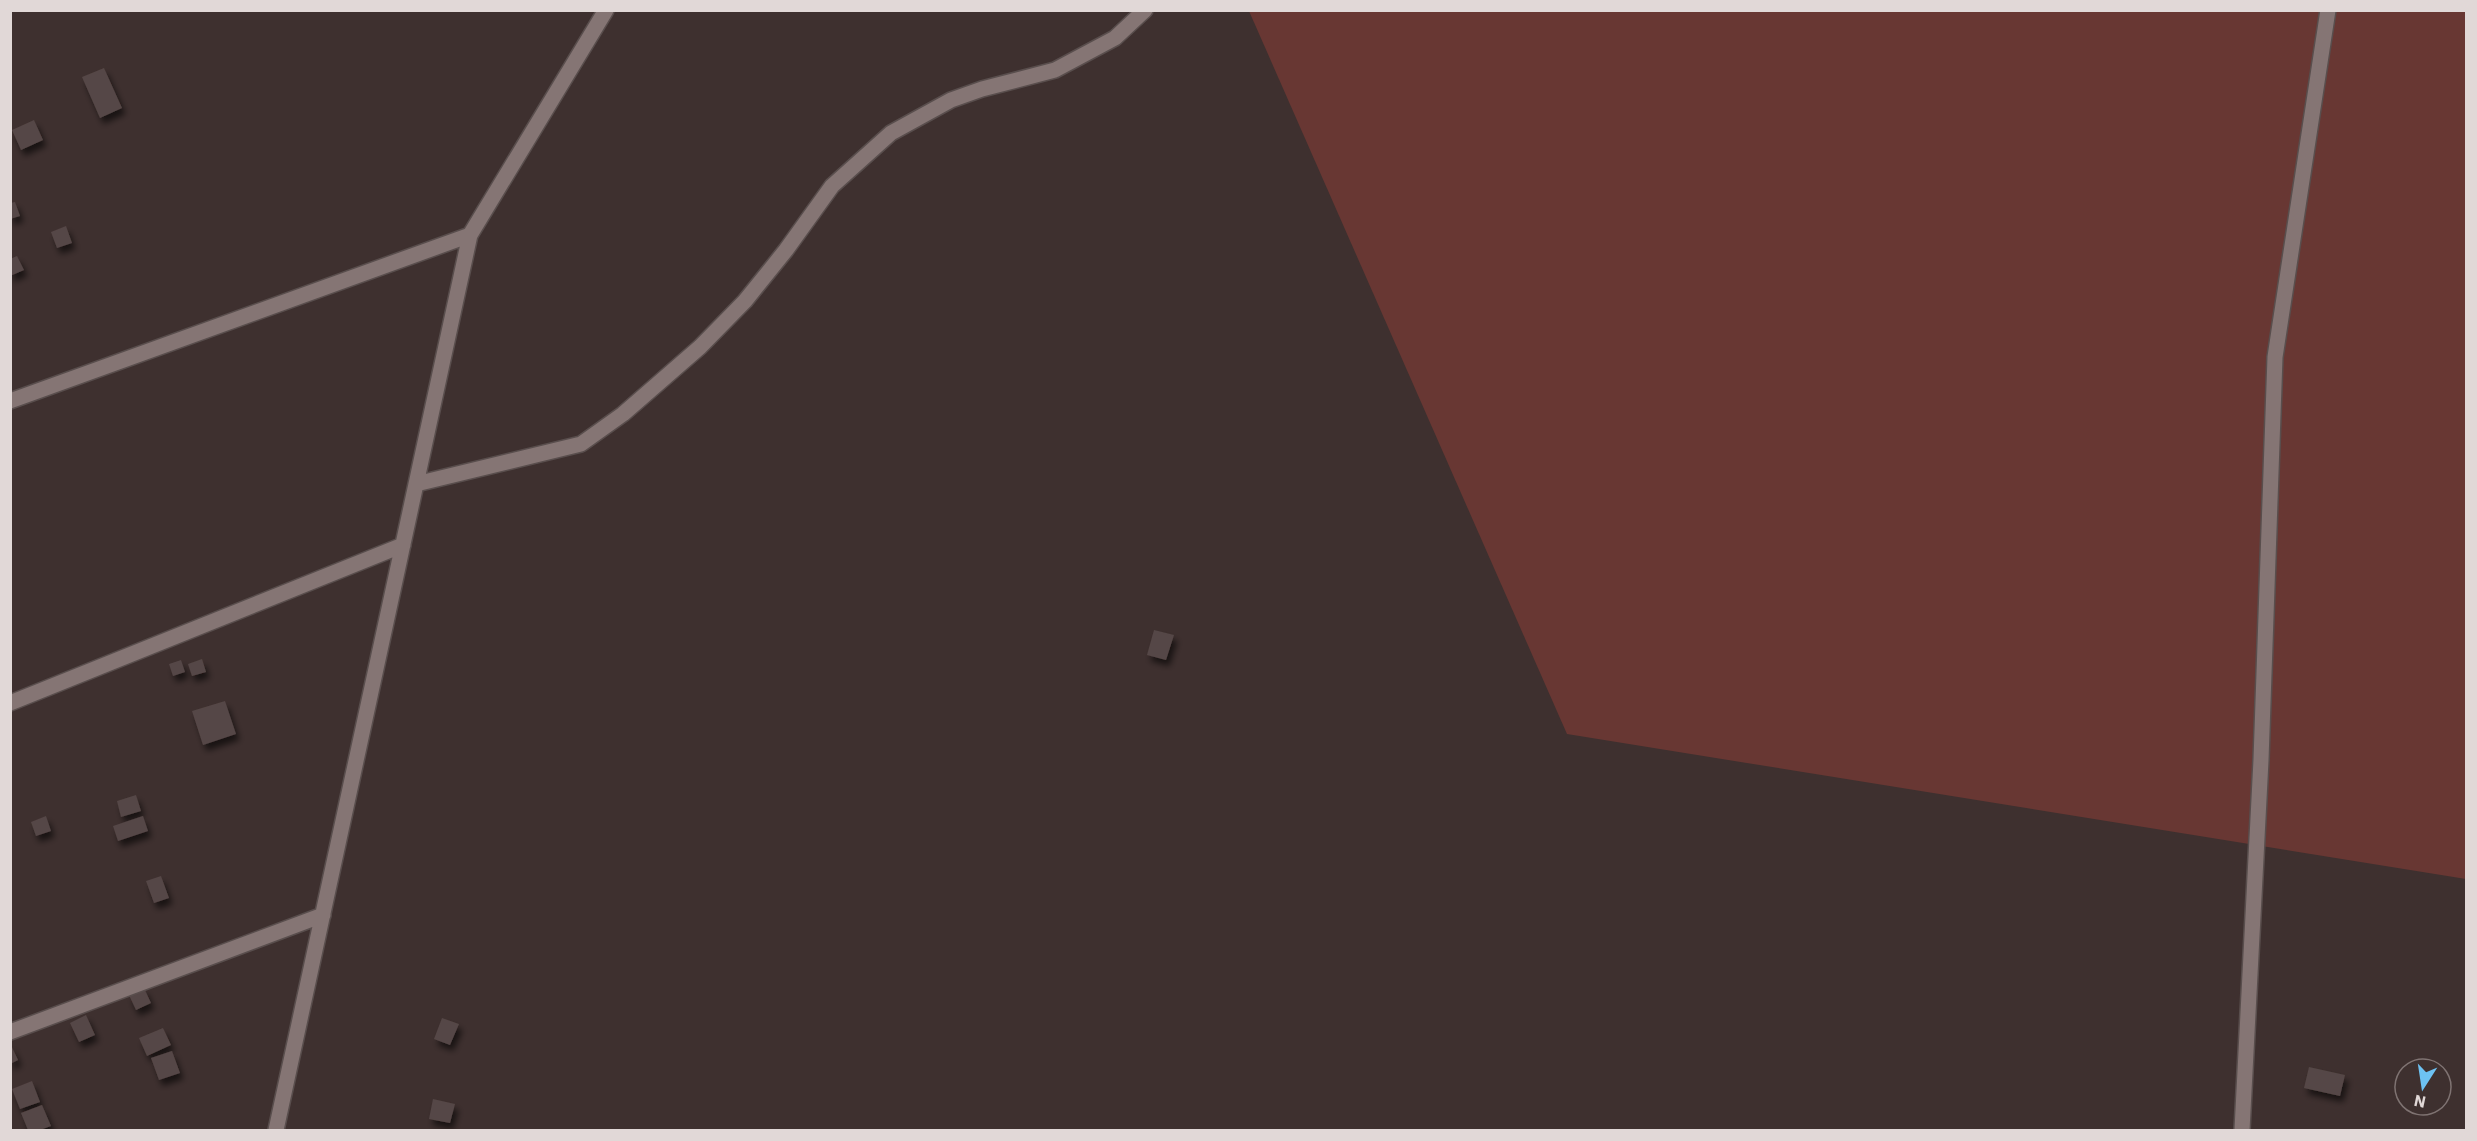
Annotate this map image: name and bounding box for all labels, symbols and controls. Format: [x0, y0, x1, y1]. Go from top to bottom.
north arrow [2393, 1057, 2453, 1117]
text: N [2412, 1091, 2428, 1113]

